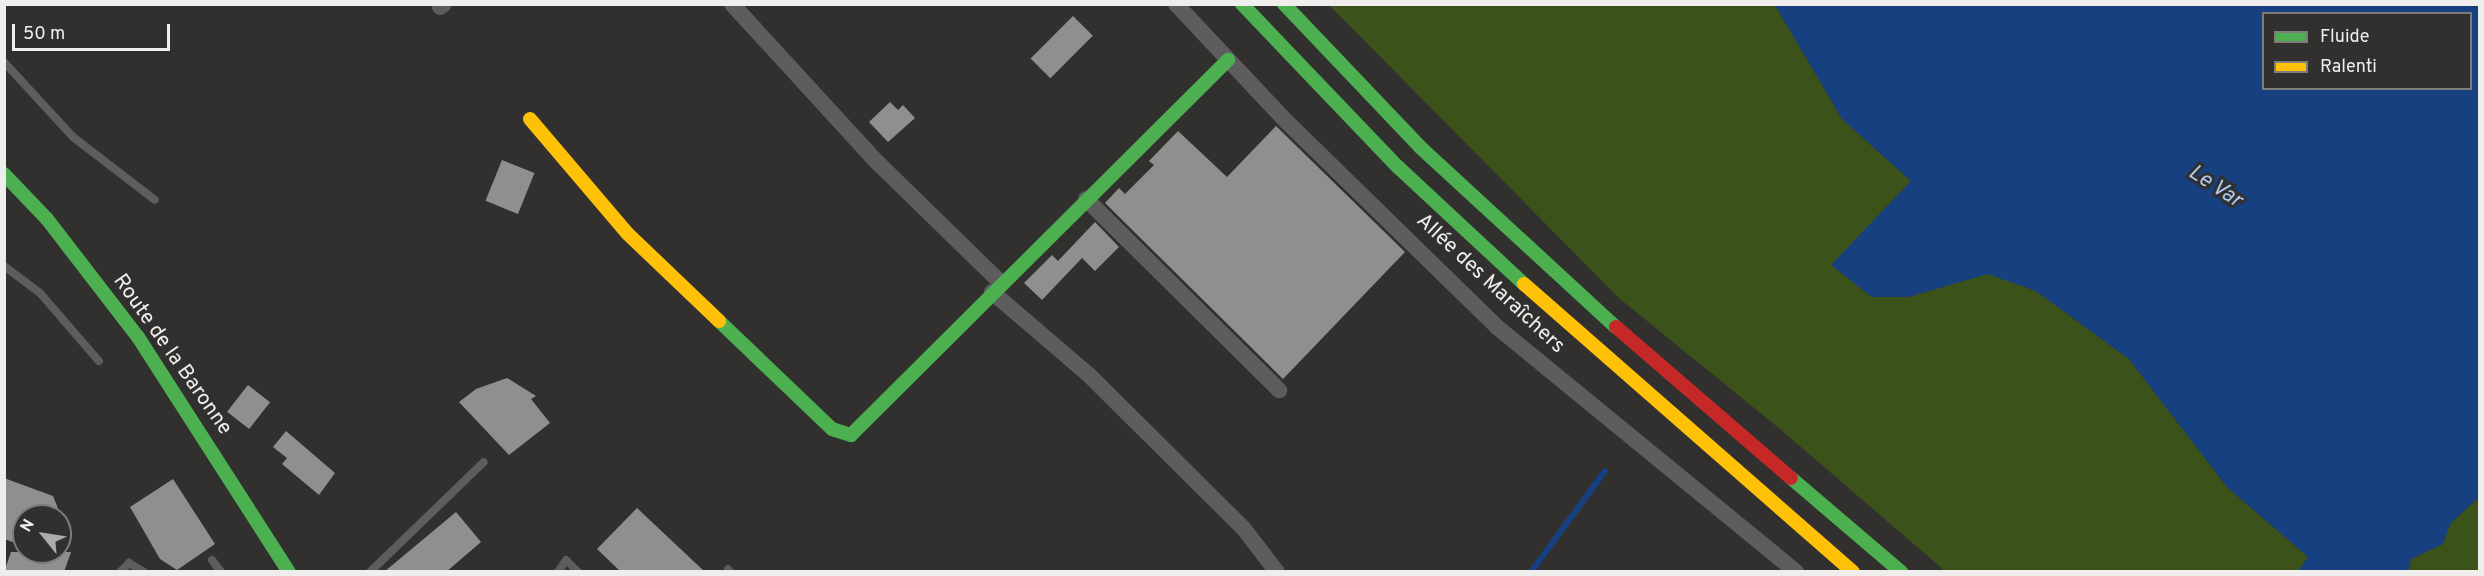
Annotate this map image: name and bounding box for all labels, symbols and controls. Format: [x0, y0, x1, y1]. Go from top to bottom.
scale bar [15, 12, 172, 50]
legend [2262, 12, 2472, 90]
text: 50 m [23, 23, 65, 46]
text: Fluide [2320, 26, 2369, 49]
text: Ralenti [2320, 56, 2377, 79]
water label: Le Var [2183, 160, 2247, 214]
street label: Allée des Maraîchers [1410, 209, 1570, 359]
street label: Route de la Baronne [107, 270, 237, 440]
north arrow [12, 504, 72, 564]
text: N [17, 516, 40, 536]

